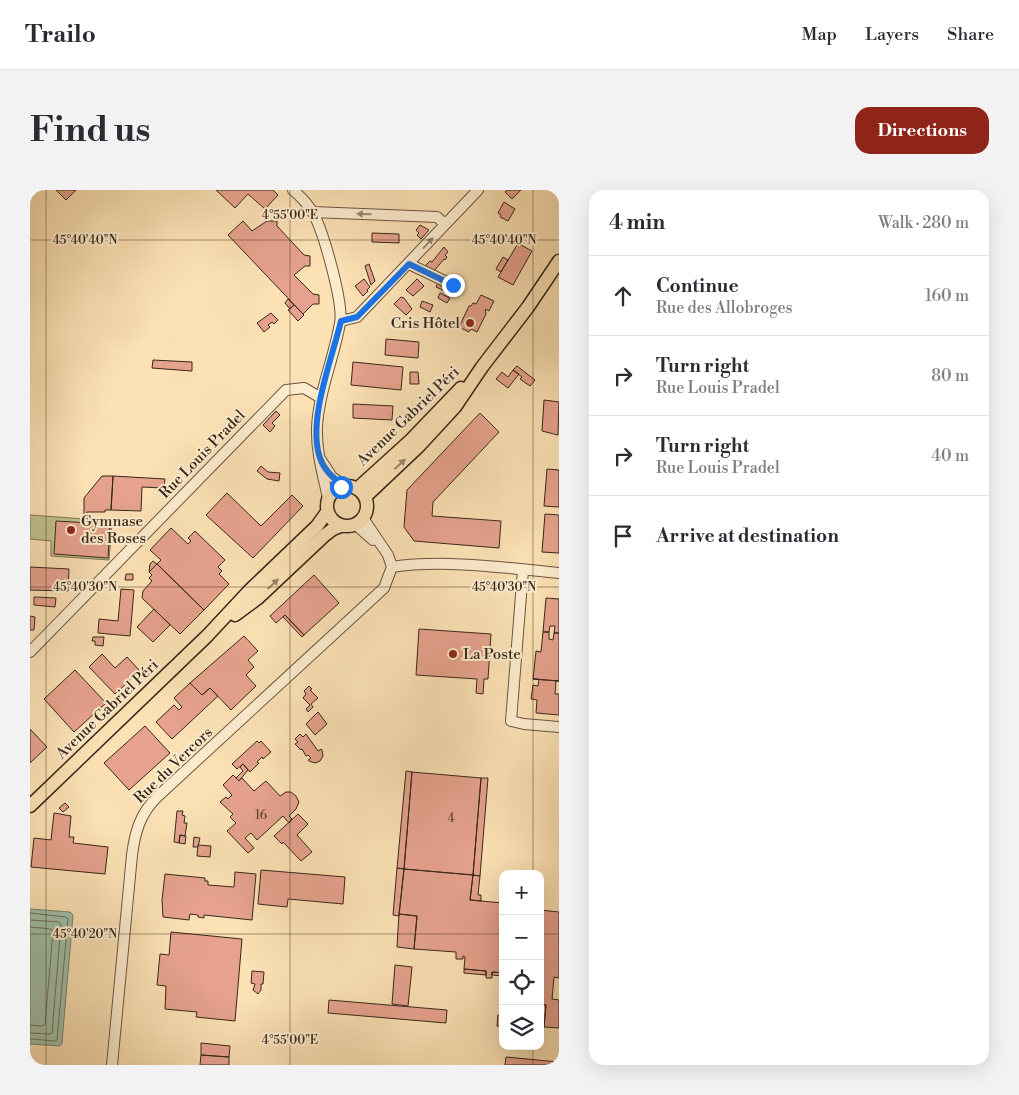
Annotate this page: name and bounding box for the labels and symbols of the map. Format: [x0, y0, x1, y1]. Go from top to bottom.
text: 4°55'00"E [262, 208, 318, 223]
one-way arrow [356, 210, 372, 218]
text: 45°40'40"N [53, 233, 117, 248]
text: 45°40'40"N [472, 233, 536, 248]
one-way arrow [422, 237, 433, 250]
route end [442, 274, 465, 297]
place label: Cris Hôtel [391, 314, 461, 333]
marker: Cris Hôtel [464, 317, 476, 329]
street label: Avenue Gabriel Péri [352, 363, 464, 471]
street label: Rue Louis Pradel [155, 406, 250, 503]
one-way arrow [394, 458, 406, 470]
route start [330, 476, 353, 499]
place label: Gymnase des Roses [81, 512, 146, 548]
marker: Gymnase des Roses [65, 524, 77, 536]
one-way arrow [266, 578, 278, 590]
text: 45°40'30"N [53, 580, 117, 595]
text: 45°40'30"N [472, 580, 536, 595]
place label: La Poste [463, 645, 521, 664]
marker: La Poste [447, 648, 459, 660]
street label: Avenue Gabriel Péri [51, 656, 163, 764]
street label: Rue du Vercors [130, 723, 217, 808]
house number: 16 [255, 808, 267, 823]
house number: 4 [447, 811, 455, 826]
text: 45°40'20"N [53, 927, 117, 942]
text: 4°55'00"E [262, 1033, 318, 1048]

